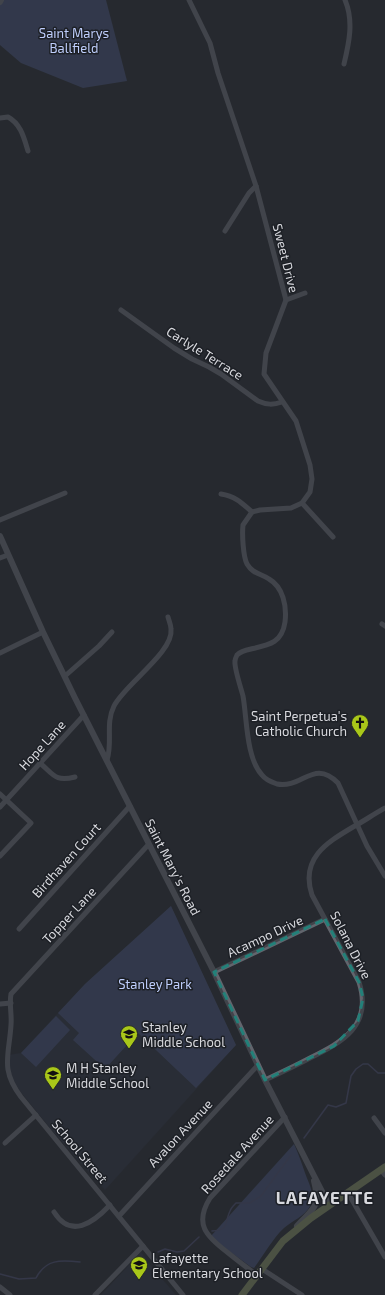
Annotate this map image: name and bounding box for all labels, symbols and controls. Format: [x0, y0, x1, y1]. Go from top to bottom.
park label: Saint Marys Ballfield [39, 25, 109, 56]
street label: Sweet Drive [270, 222, 302, 294]
street label: Carlyle Terrace [164, 323, 246, 383]
place label: Saint Perpetua's Catholic Church [251, 708, 347, 739]
church icon: Saint Perpetua's Catholic Church [350, 713, 370, 738]
street label: Hope Lane [15, 717, 69, 773]
street label: Saint Mary's Road [142, 816, 204, 918]
street label: Birdhaven Court [28, 819, 104, 901]
street label: Topper Lane [39, 883, 99, 947]
street label: Solana Drive [327, 908, 375, 982]
street label: Acampo Drive [225, 911, 305, 961]
park label: Stanley Park [118, 976, 192, 992]
place label: Stanley Middle School [142, 1019, 225, 1050]
school or university icon: Stanley Middle School [119, 1024, 139, 1049]
place label: M H Stanley Middle School [66, 1060, 149, 1091]
school or university icon: M H Stanley Middle School [43, 1065, 63, 1090]
street label: Avalon Avenue [145, 1096, 215, 1170]
street label: Rosedale Avenue [197, 1111, 277, 1197]
street label: School Street [49, 1116, 111, 1186]
district label: LAFAYETTE [276, 1187, 374, 1207]
place label: Lafayette Elementary School [152, 1250, 263, 1281]
school or university icon: Lafayette Elementary School [129, 1255, 149, 1280]

